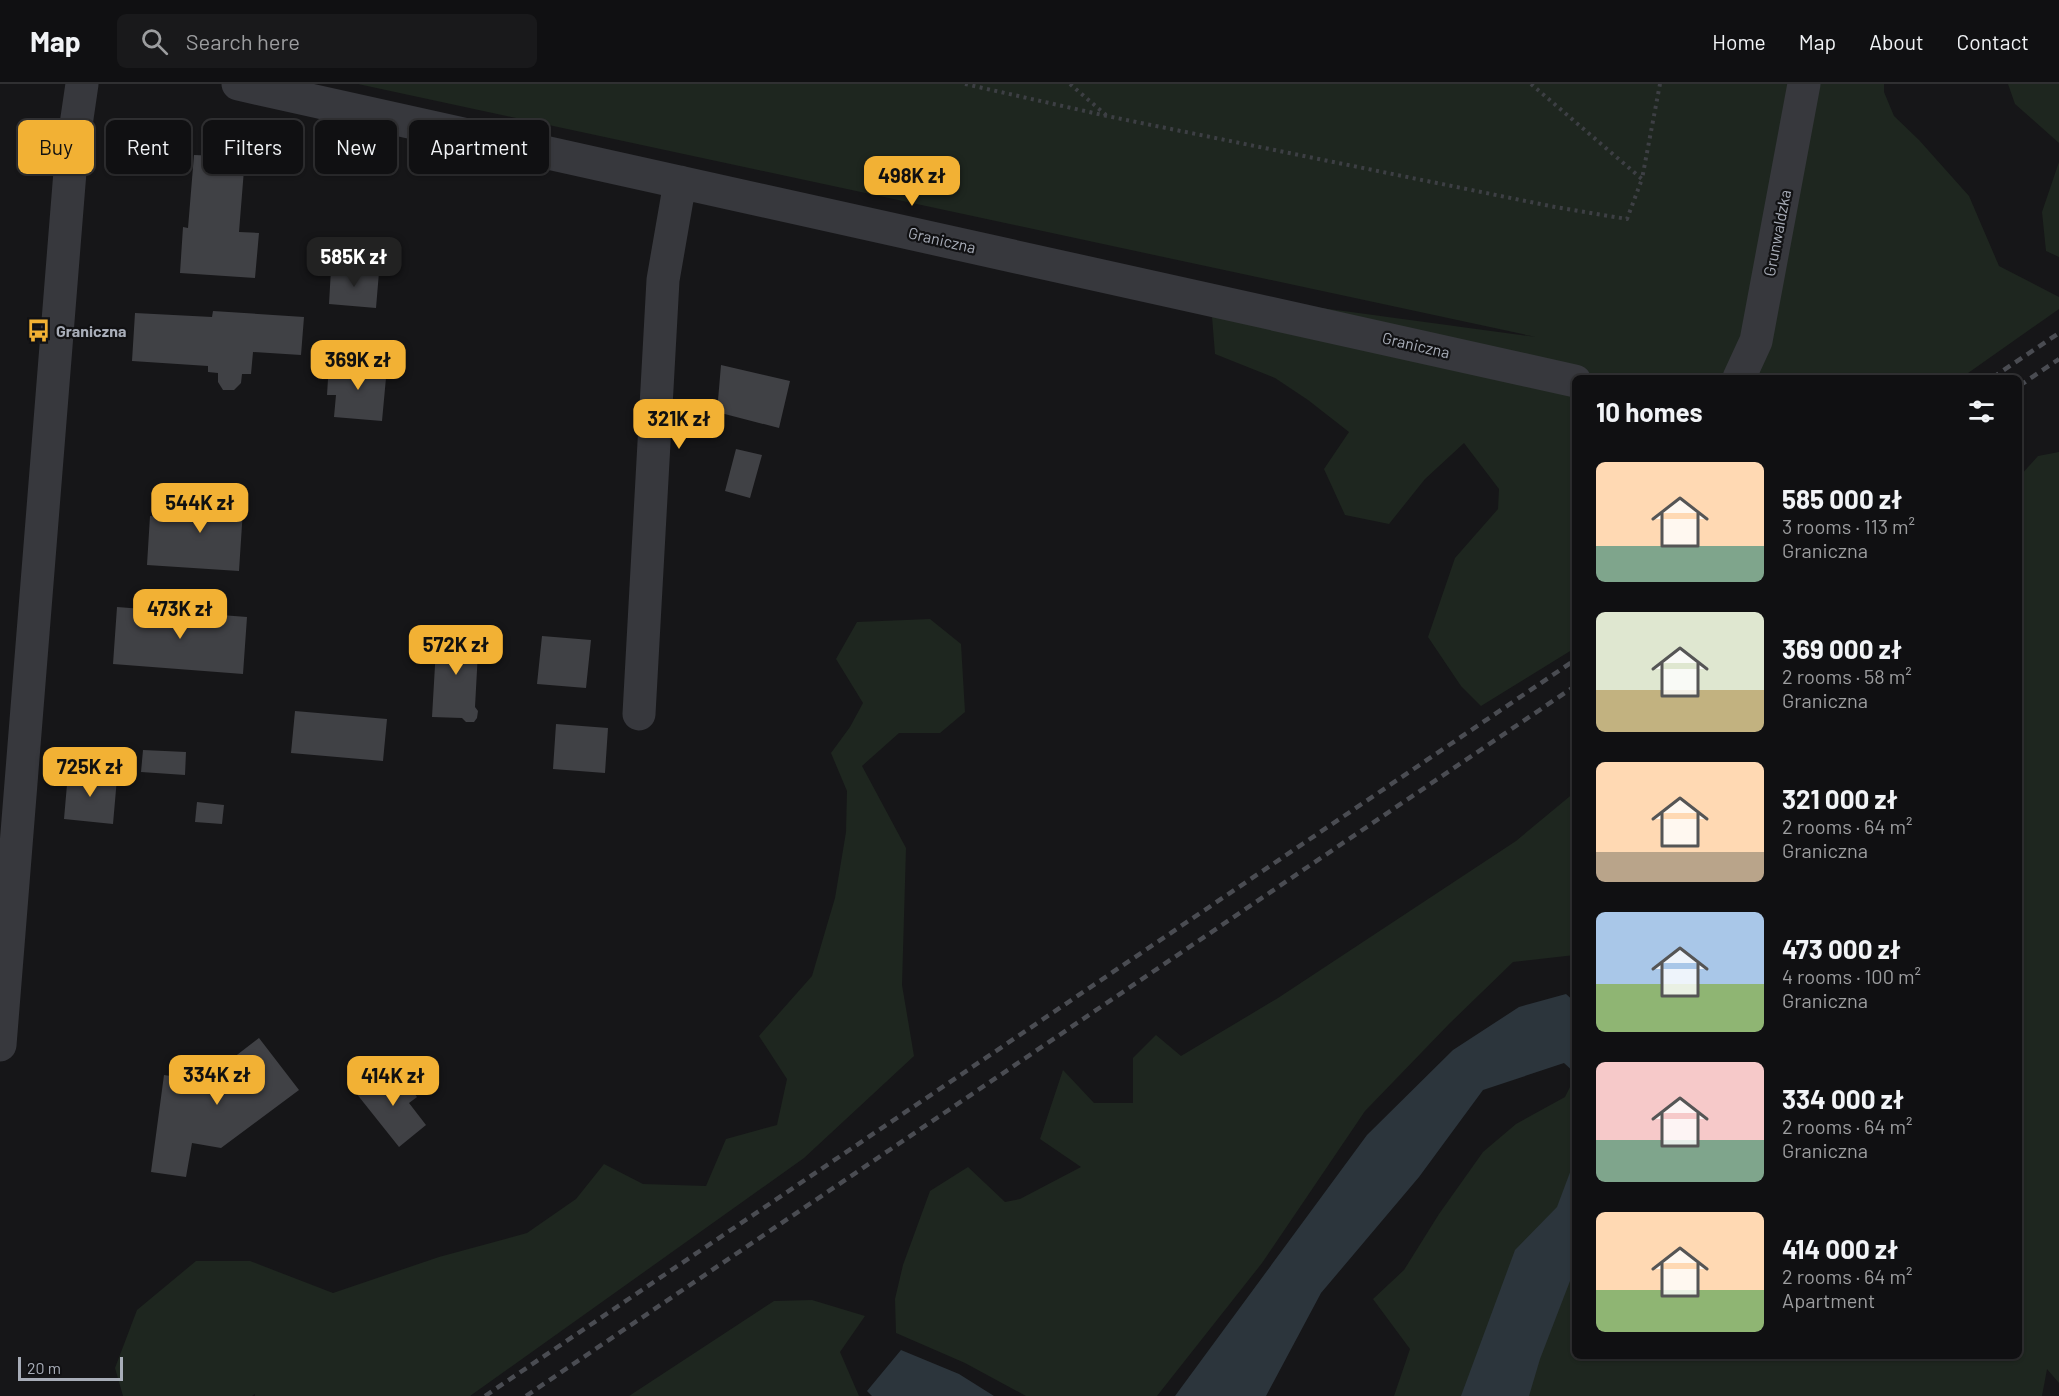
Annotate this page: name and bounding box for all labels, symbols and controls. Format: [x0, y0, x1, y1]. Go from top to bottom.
search box [117, 14, 537, 68]
text: Map [30, 24, 81, 58]
icon: search [138, 25, 171, 58]
text: Search here [186, 28, 300, 54]
text: Home [1712, 29, 1766, 54]
text: Map [1799, 29, 1836, 54]
text: About [1869, 29, 1924, 54]
text: Contact [1957, 29, 2029, 54]
chip: Buy [18, 120, 94, 174]
chip: Rent [106, 120, 191, 174]
chip: Filters [203, 120, 303, 174]
chip: New [315, 120, 397, 174]
chip: Apartment [409, 120, 549, 174]
pin: 498K zł [857, 156, 967, 207]
text: 498K zł [878, 163, 946, 187]
street label: Grunwaldzka [1759, 188, 1794, 278]
street label: Graniczna [906, 223, 978, 257]
pin: 585K zł [299, 237, 409, 288]
text: 585K zł [321, 244, 387, 268]
bus stop icon: Graniczna [25, 318, 51, 344]
place label: Graniczna [56, 321, 126, 340]
street label: Graniczna [1380, 328, 1452, 362]
pin: 369K zł [303, 340, 413, 391]
text: 369K zł [325, 347, 391, 371]
icon: filters [1965, 395, 1998, 428]
text: 10 homes [1596, 396, 1703, 427]
pin: 321K zł [624, 399, 734, 450]
text: 321K zł [647, 406, 711, 430]
pin: 544K zł [145, 483, 255, 534]
text: 585 000 zł [1782, 483, 1902, 514]
icon: home [1644, 486, 1716, 558]
text: 544K zł [165, 490, 235, 514]
text: 3 rooms · 113 m² [1782, 514, 1915, 538]
text: Graniczna [1782, 538, 1868, 562]
pin: 473K zł [125, 589, 235, 640]
text: 473K zł [147, 596, 213, 620]
pin: 572K zł [401, 625, 511, 676]
text: 572K zł [423, 632, 489, 656]
text: 369 000 zł [1782, 633, 1902, 664]
icon: home [1644, 636, 1716, 708]
text: 2 rooms · 58 m² [1782, 664, 1912, 688]
text: Graniczna [1782, 688, 1868, 712]
pin: 725K zł [35, 747, 145, 798]
text: 725K zł [57, 754, 123, 778]
text: 321 000 zł [1782, 783, 1898, 814]
icon: home [1644, 786, 1716, 858]
text: 2 rooms · 64 m² [1782, 814, 1912, 838]
text: Graniczna [1782, 838, 1868, 862]
text: 473 000 zł [1782, 933, 1901, 964]
icon: home [1644, 936, 1716, 1008]
text: 4 rooms · 100 m² [1782, 964, 1921, 988]
text: Graniczna [1782, 988, 1868, 1012]
pin: 334K zł [162, 1055, 272, 1106]
pin: 414K zł [338, 1056, 448, 1107]
text: 334K zł [183, 1062, 251, 1086]
text: 414K zł [361, 1063, 425, 1087]
text: 334 000 zł [1782, 1083, 1904, 1114]
icon: home [1644, 1086, 1716, 1158]
text: 2 rooms · 64 m² [1782, 1114, 1912, 1138]
text: Graniczna [1782, 1138, 1868, 1162]
text: 414 000 zł [1782, 1233, 1898, 1264]
icon: home [1644, 1236, 1716, 1308]
text: 2 rooms · 64 m² [1782, 1264, 1912, 1288]
text: Apartment [1782, 1288, 1875, 1312]
scale bar [18, 1354, 123, 1382]
text: 20 m [27, 1358, 61, 1377]

